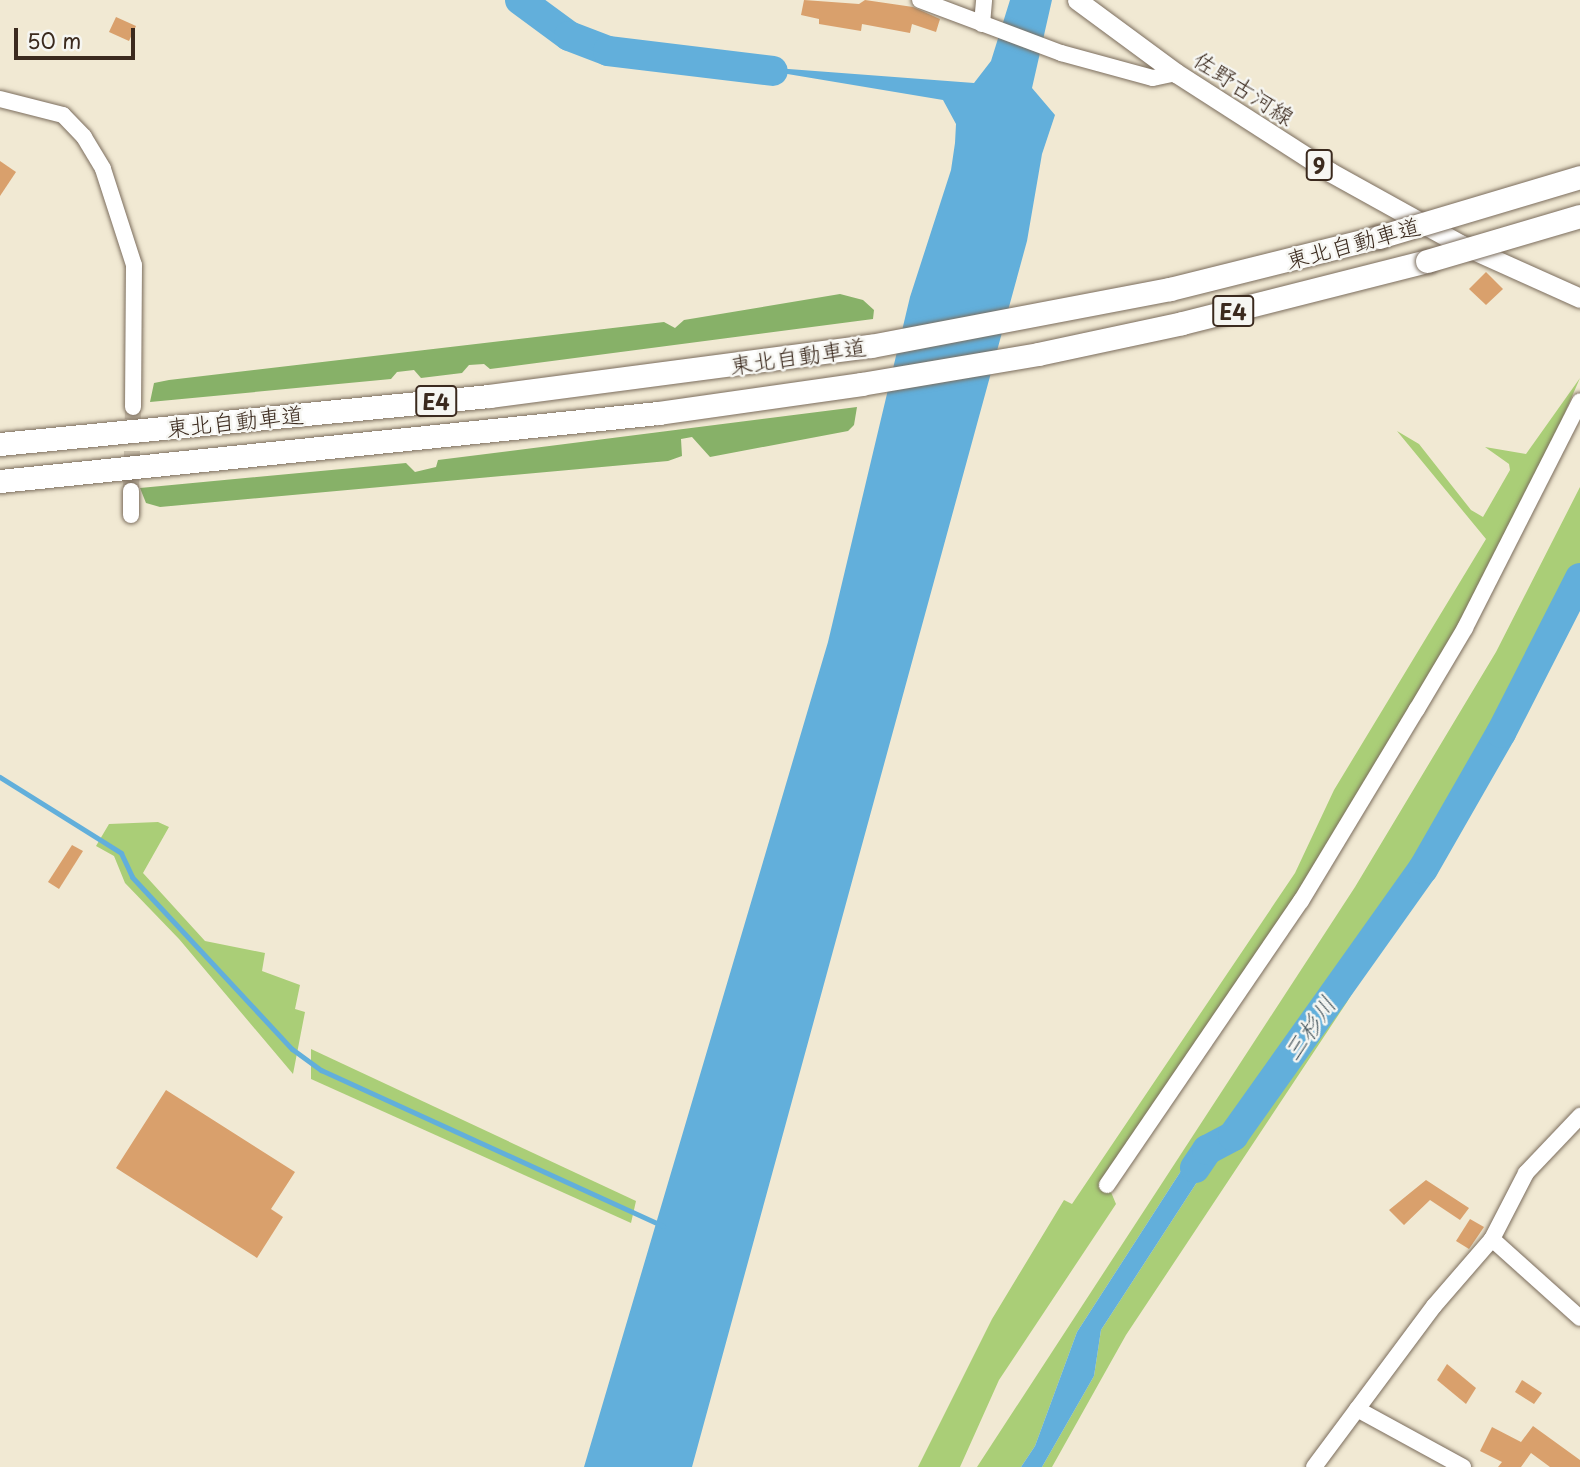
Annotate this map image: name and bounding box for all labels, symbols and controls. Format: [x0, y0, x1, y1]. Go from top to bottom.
scale bar [18, 14, 138, 58]
text: 50 m [27, 24, 81, 56]
street label: 佐野古河線 [1188, 45, 1300, 131]
road number: 9 [1305, 148, 1333, 182]
street label: 東北自動車道 [1283, 212, 1423, 274]
road number: E4 [1212, 294, 1254, 328]
street label: 東北自動車道 [728, 333, 868, 379]
road number: E4 [415, 384, 457, 418]
street label: 東北自動車道 [165, 400, 305, 442]
water label: 三杉川 [1277, 990, 1341, 1066]

